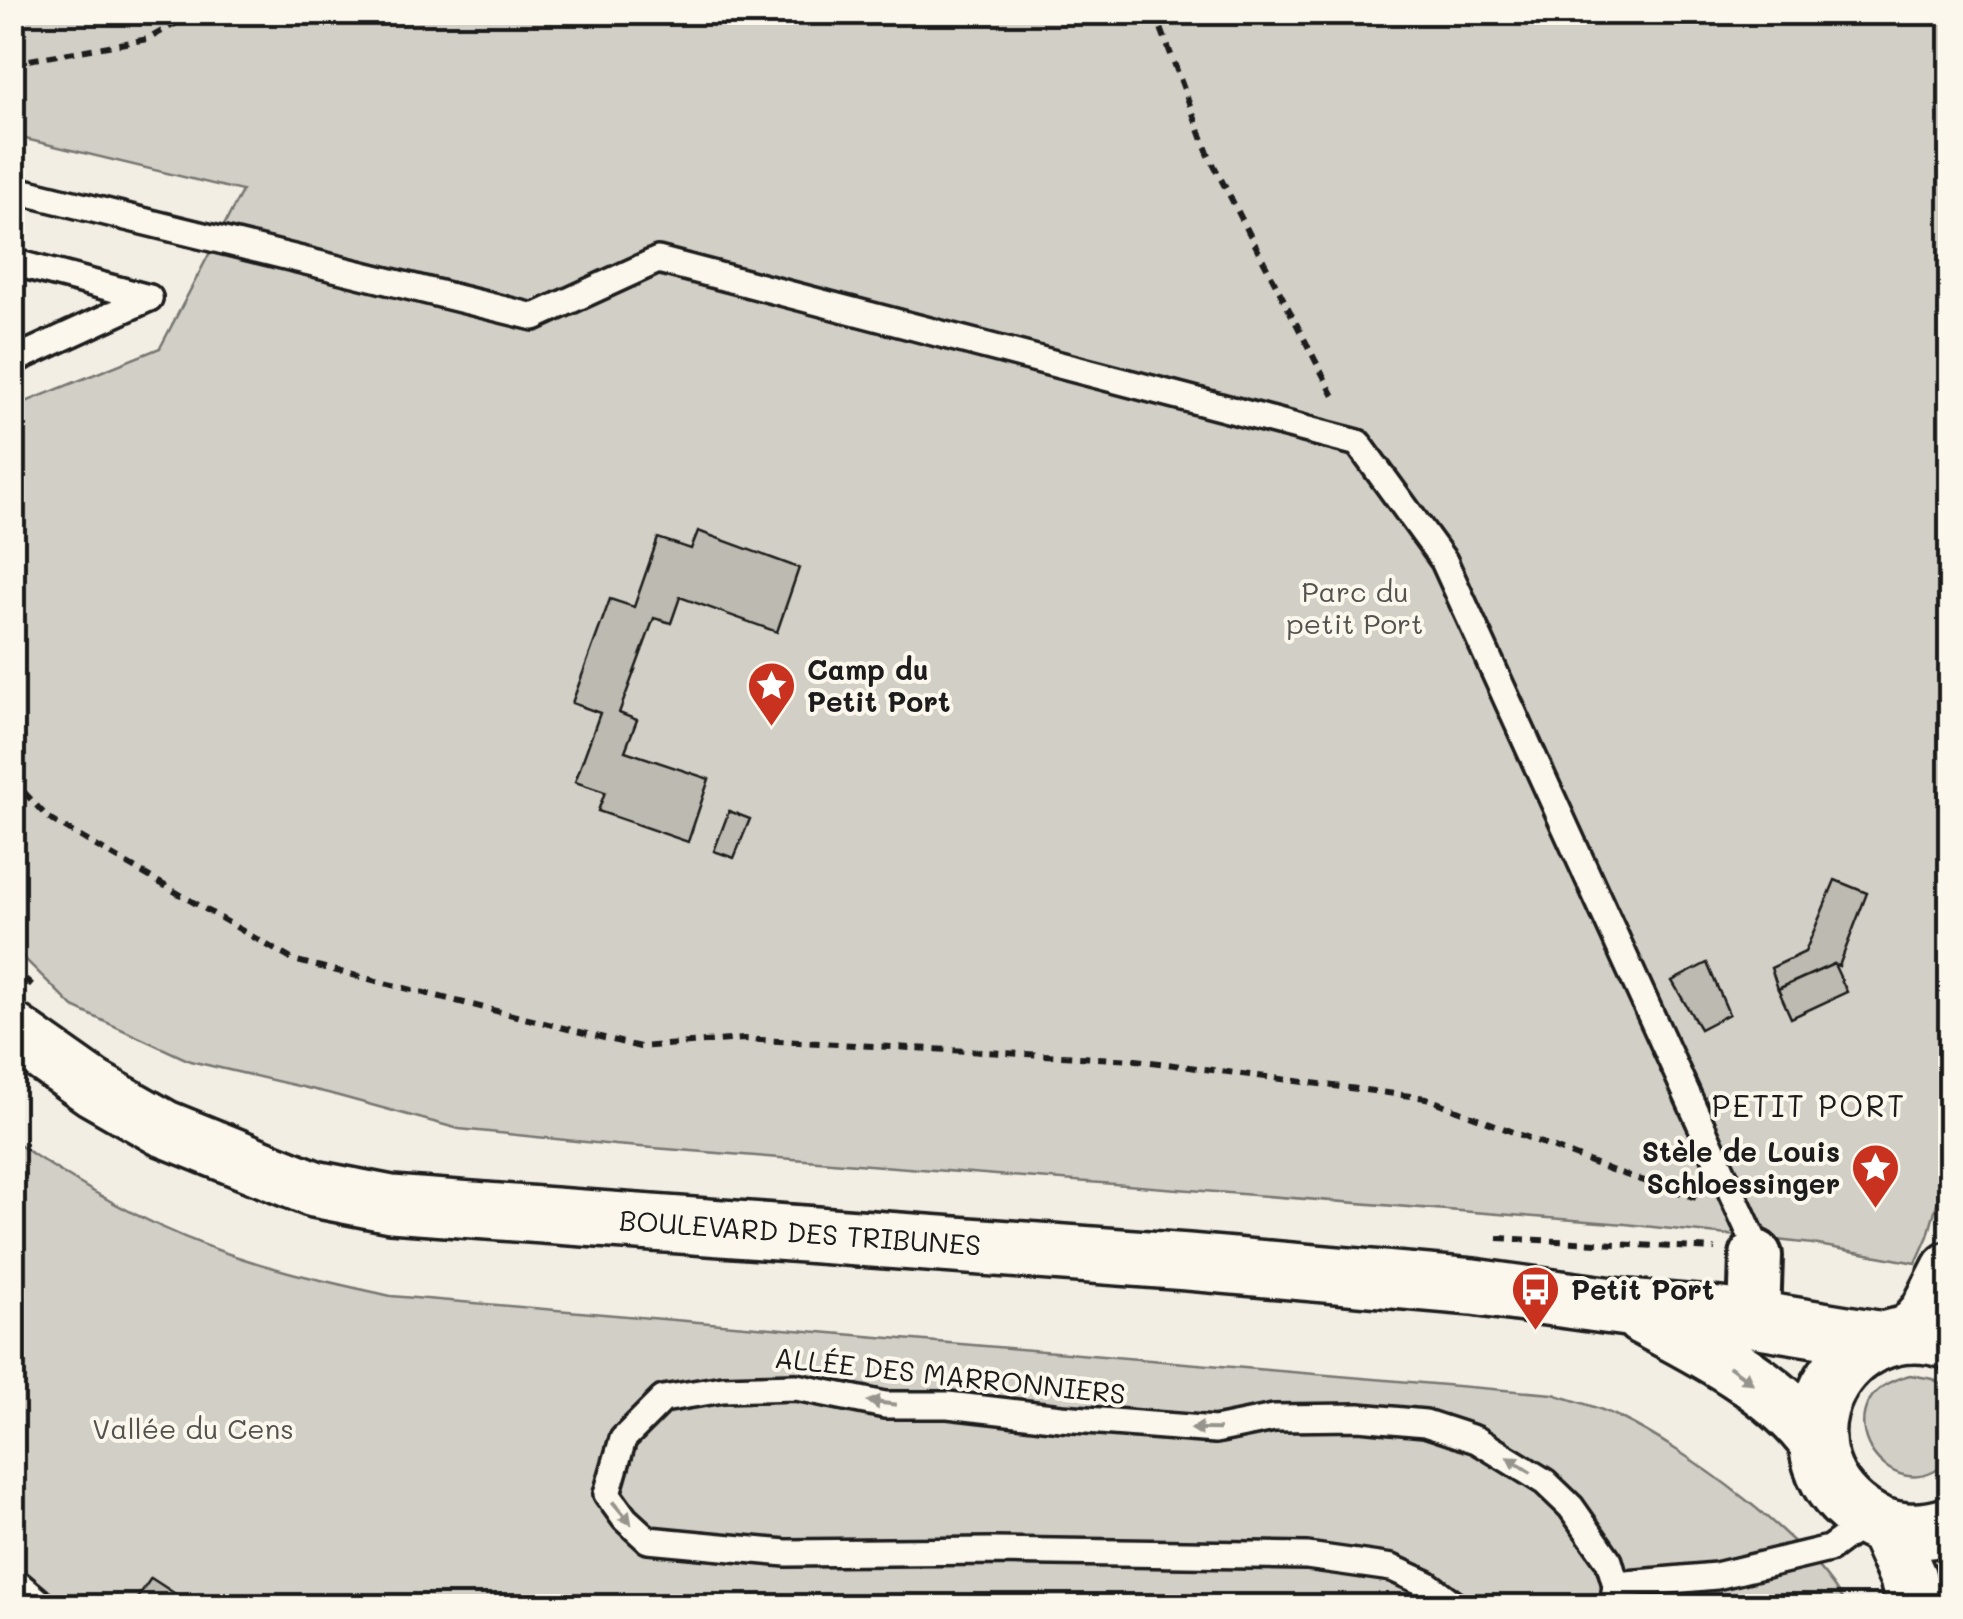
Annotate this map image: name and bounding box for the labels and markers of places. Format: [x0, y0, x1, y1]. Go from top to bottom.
place label: Camp du Petit Port [807, 651, 950, 719]
place icon: Camp du Petit Port [746, 660, 798, 728]
place label: Stèle de Louis Schloessinger [1642, 1133, 1840, 1201]
place icon: Stèle de Louis Schloessinger [1849, 1142, 1901, 1210]
bus stop icon: Petit Port [1510, 1264, 1562, 1332]
place label: Petit Port [1571, 1271, 1714, 1307]

